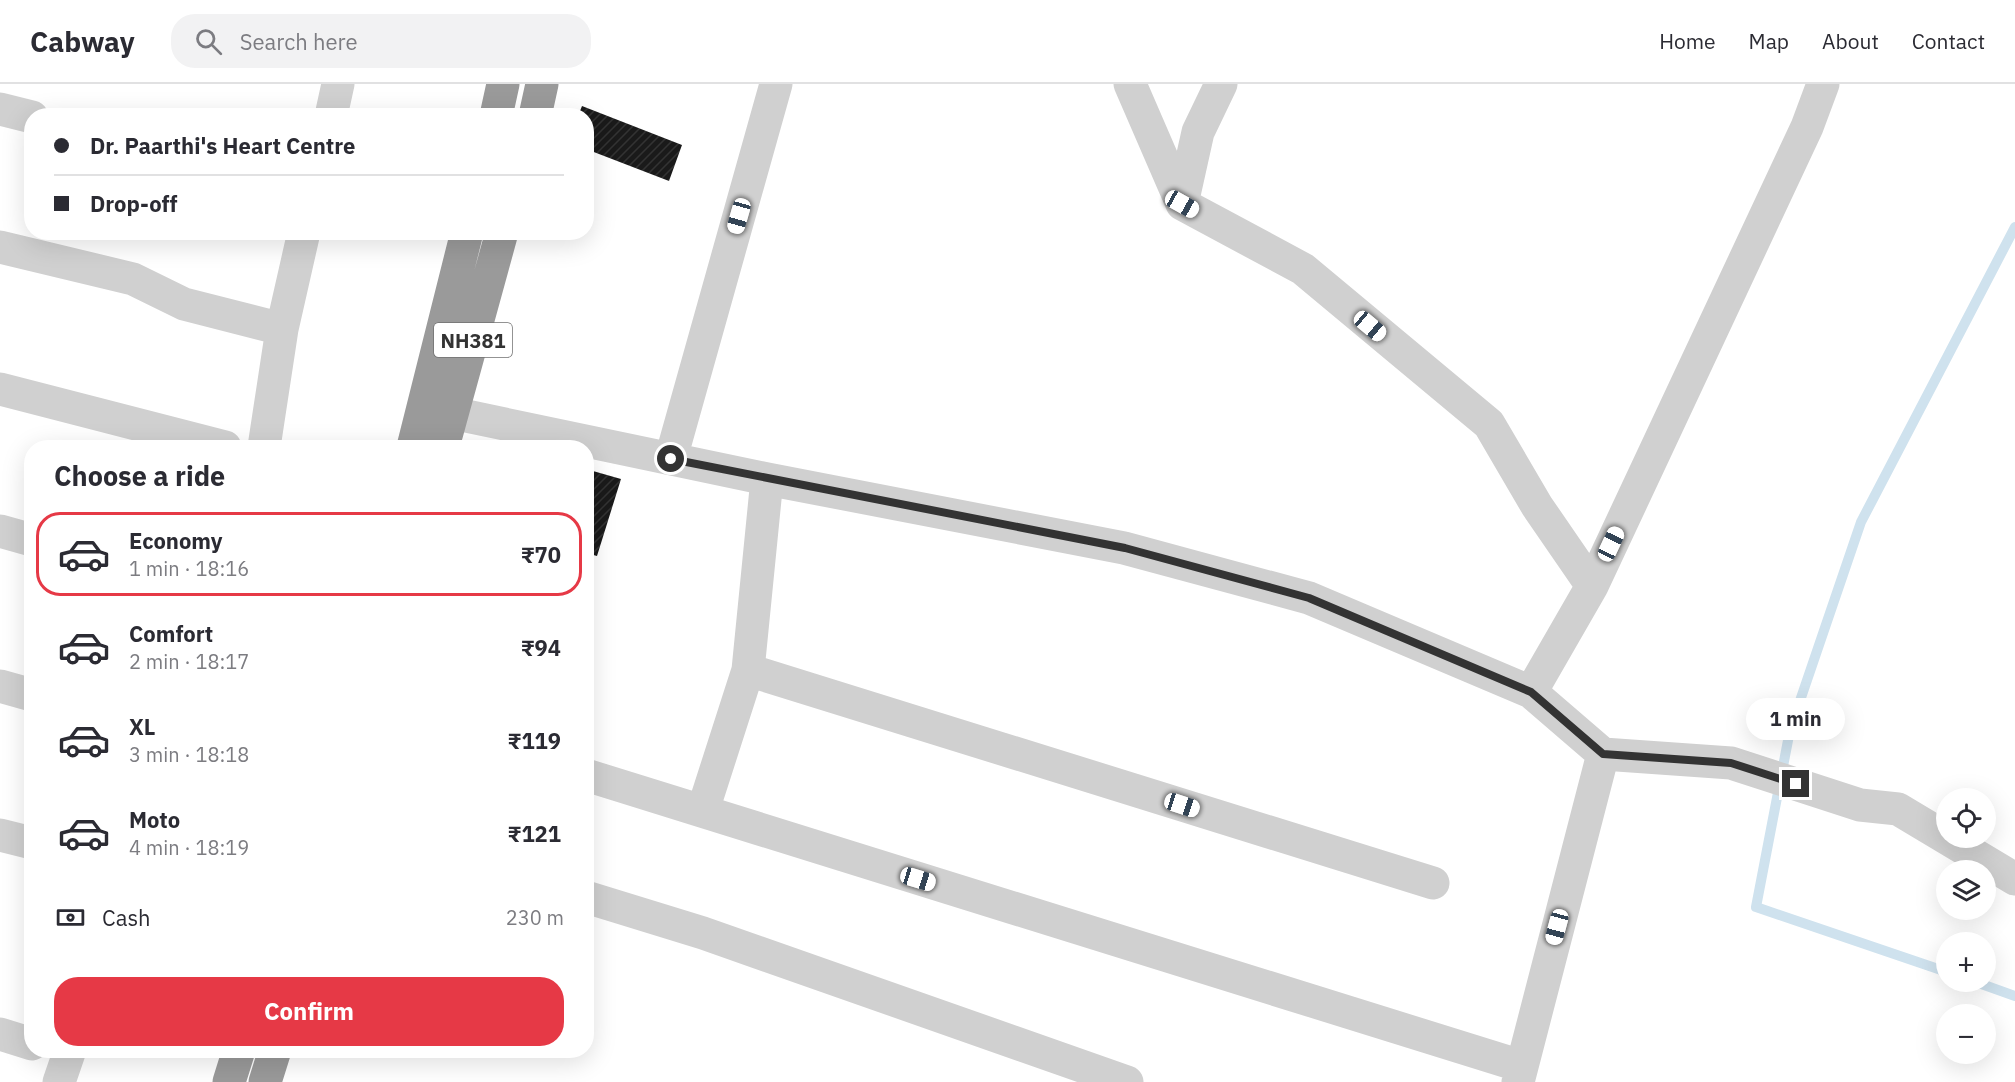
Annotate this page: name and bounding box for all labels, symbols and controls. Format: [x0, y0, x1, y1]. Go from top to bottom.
search box [171, 14, 591, 68]
text: Cabway [30, 23, 135, 60]
icon: search [192, 25, 225, 58]
text: Search here [240, 27, 358, 56]
text: Home [1659, 27, 1716, 55]
text: Map [1749, 27, 1789, 55]
text: About [1822, 27, 1879, 55]
text: Contact [1912, 27, 1985, 55]
text: Dr. Paarthi's Heart Centre [90, 131, 355, 160]
car [1162, 187, 1202, 221]
text: Drop-off [90, 189, 177, 218]
car [725, 196, 753, 236]
car [1350, 308, 1390, 344]
road number: NH381 [434, 323, 512, 357]
route start [657, 445, 684, 472]
text: Choose a ride [54, 458, 225, 493]
car [1595, 524, 1627, 564]
text: Economy [129, 526, 223, 555]
icon: car [57, 527, 111, 581]
text: ₹70 [521, 540, 561, 569]
text: 1 min · 18:16 [129, 555, 249, 582]
text: Comfort [129, 619, 213, 648]
icon: car [57, 620, 111, 674]
text: ₹94 [521, 633, 561, 662]
text: 2 min · 18:17 [129, 648, 249, 675]
callout: 1 min [1746, 697, 1846, 739]
text: 1 min [1769, 705, 1822, 732]
text: XL [129, 712, 155, 741]
icon: car [57, 713, 111, 767]
text: ₹119 [508, 726, 561, 755]
text: 3 min · 18:18 [129, 741, 249, 768]
route end [1782, 770, 1809, 797]
map controls [1936, 788, 1996, 1064]
button: locate [1936, 788, 1996, 848]
car [1162, 791, 1202, 819]
text: Moto [129, 805, 180, 834]
icon: car [57, 806, 111, 860]
text: ₹121 [508, 819, 561, 848]
text: 4 min · 18:19 [129, 834, 249, 861]
button: layers [1936, 860, 1996, 920]
car [898, 865, 938, 893]
icon: cash [54, 901, 87, 934]
text: Cash [102, 903, 151, 932]
text: 230 m [506, 904, 564, 931]
car [1544, 907, 1570, 947]
button: + [1936, 932, 1996, 992]
button: Confirm [54, 977, 564, 1046]
button: − [1936, 1004, 1996, 1064]

